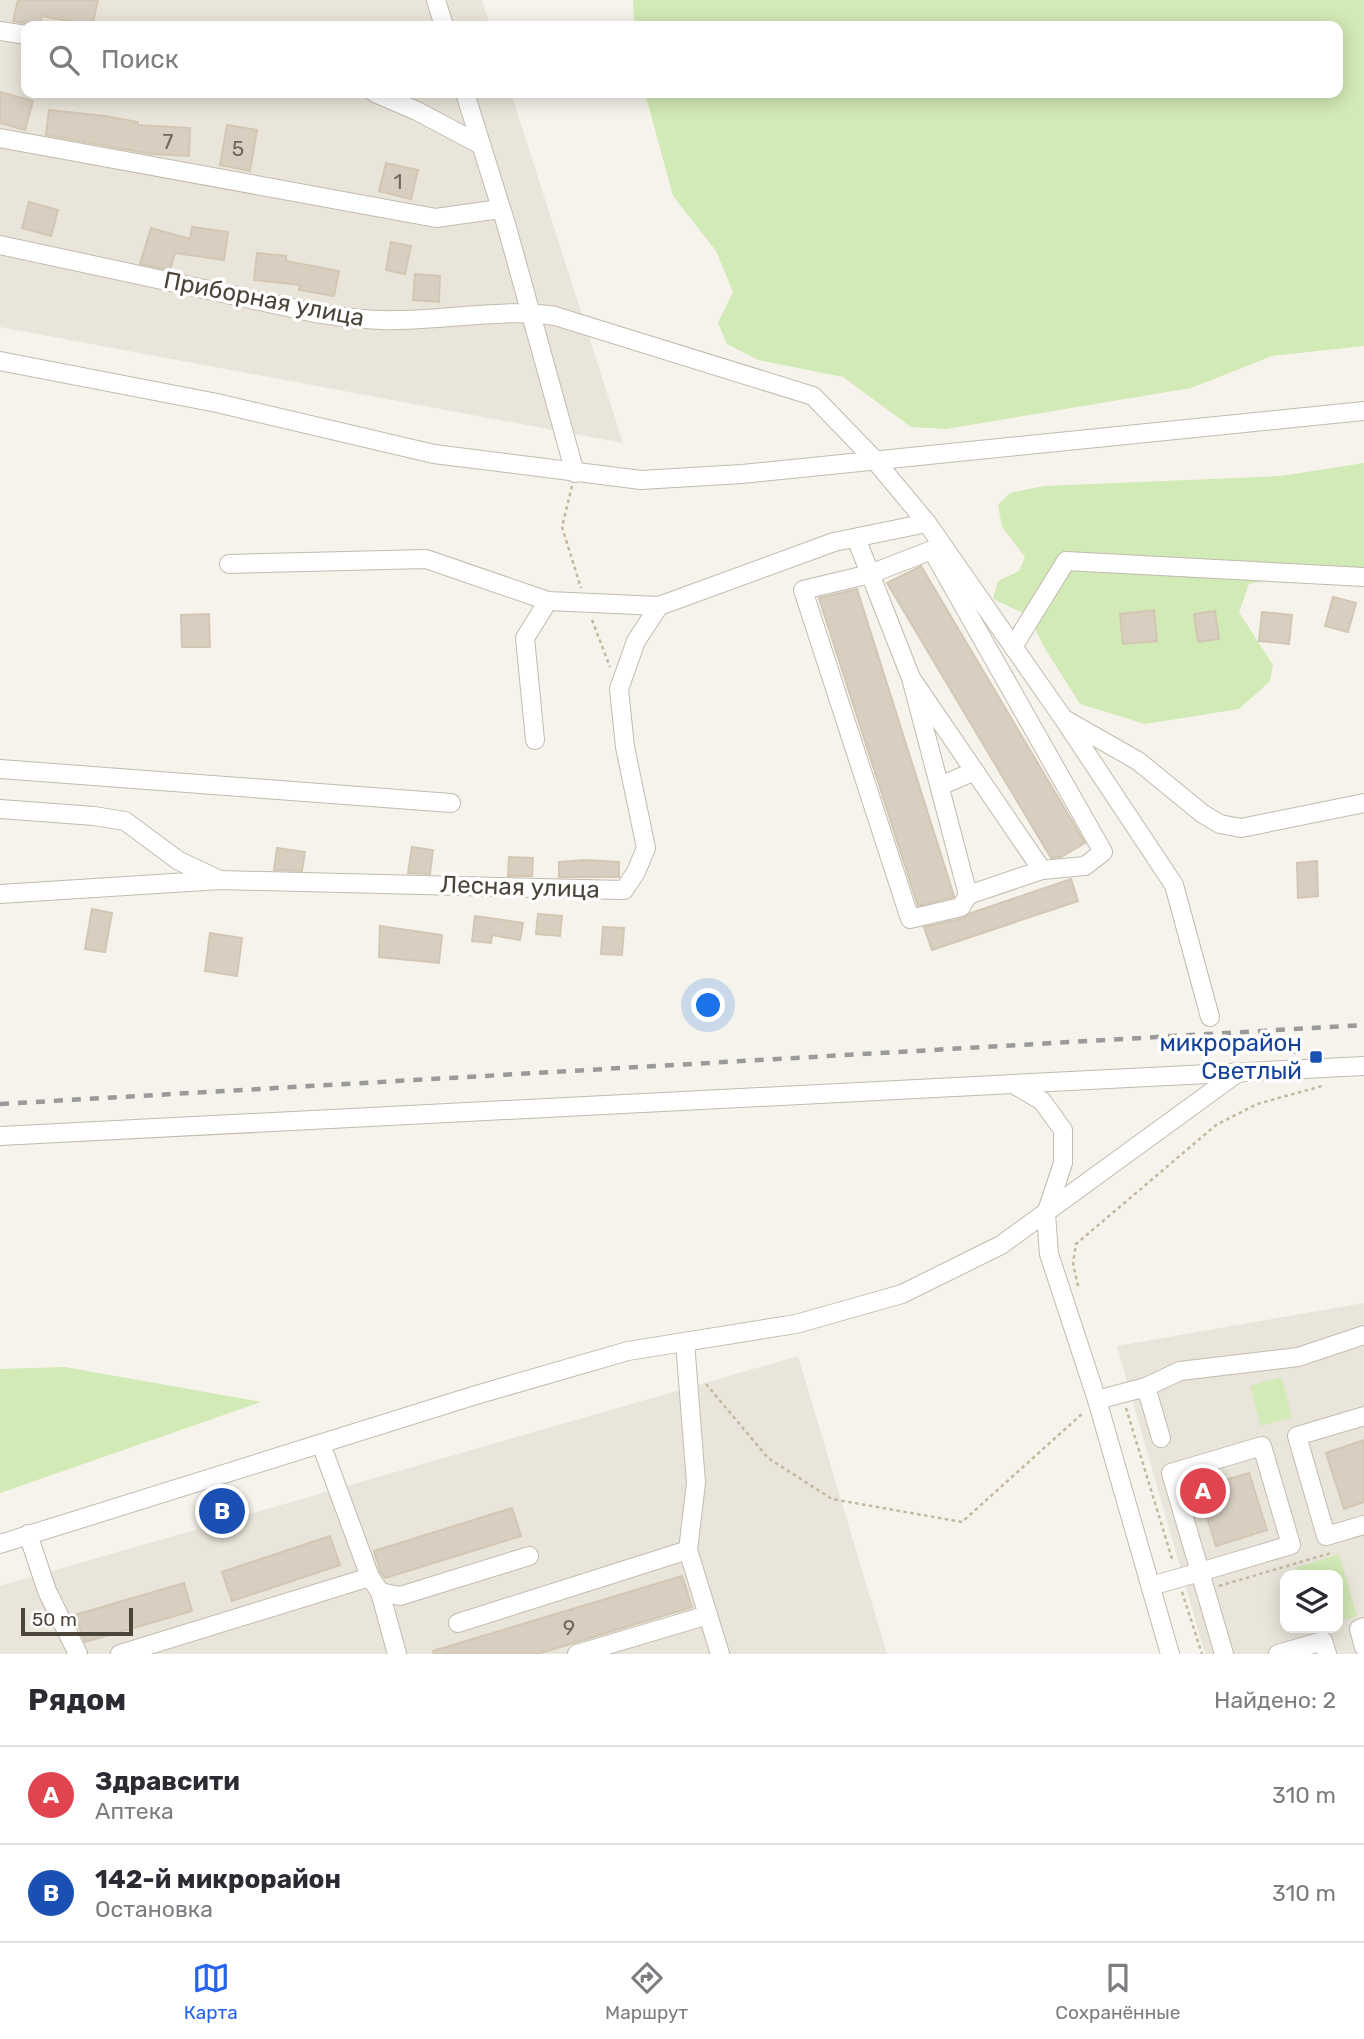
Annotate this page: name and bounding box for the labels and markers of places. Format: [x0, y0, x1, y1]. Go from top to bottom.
place label: микрорайон Светлый [1160, 1029, 1302, 1085]
marker: микрорайон Светлый [1308, 1049, 1324, 1065]
pin: A [1180, 1465, 1226, 1517]
pin: B [199, 1485, 245, 1537]

